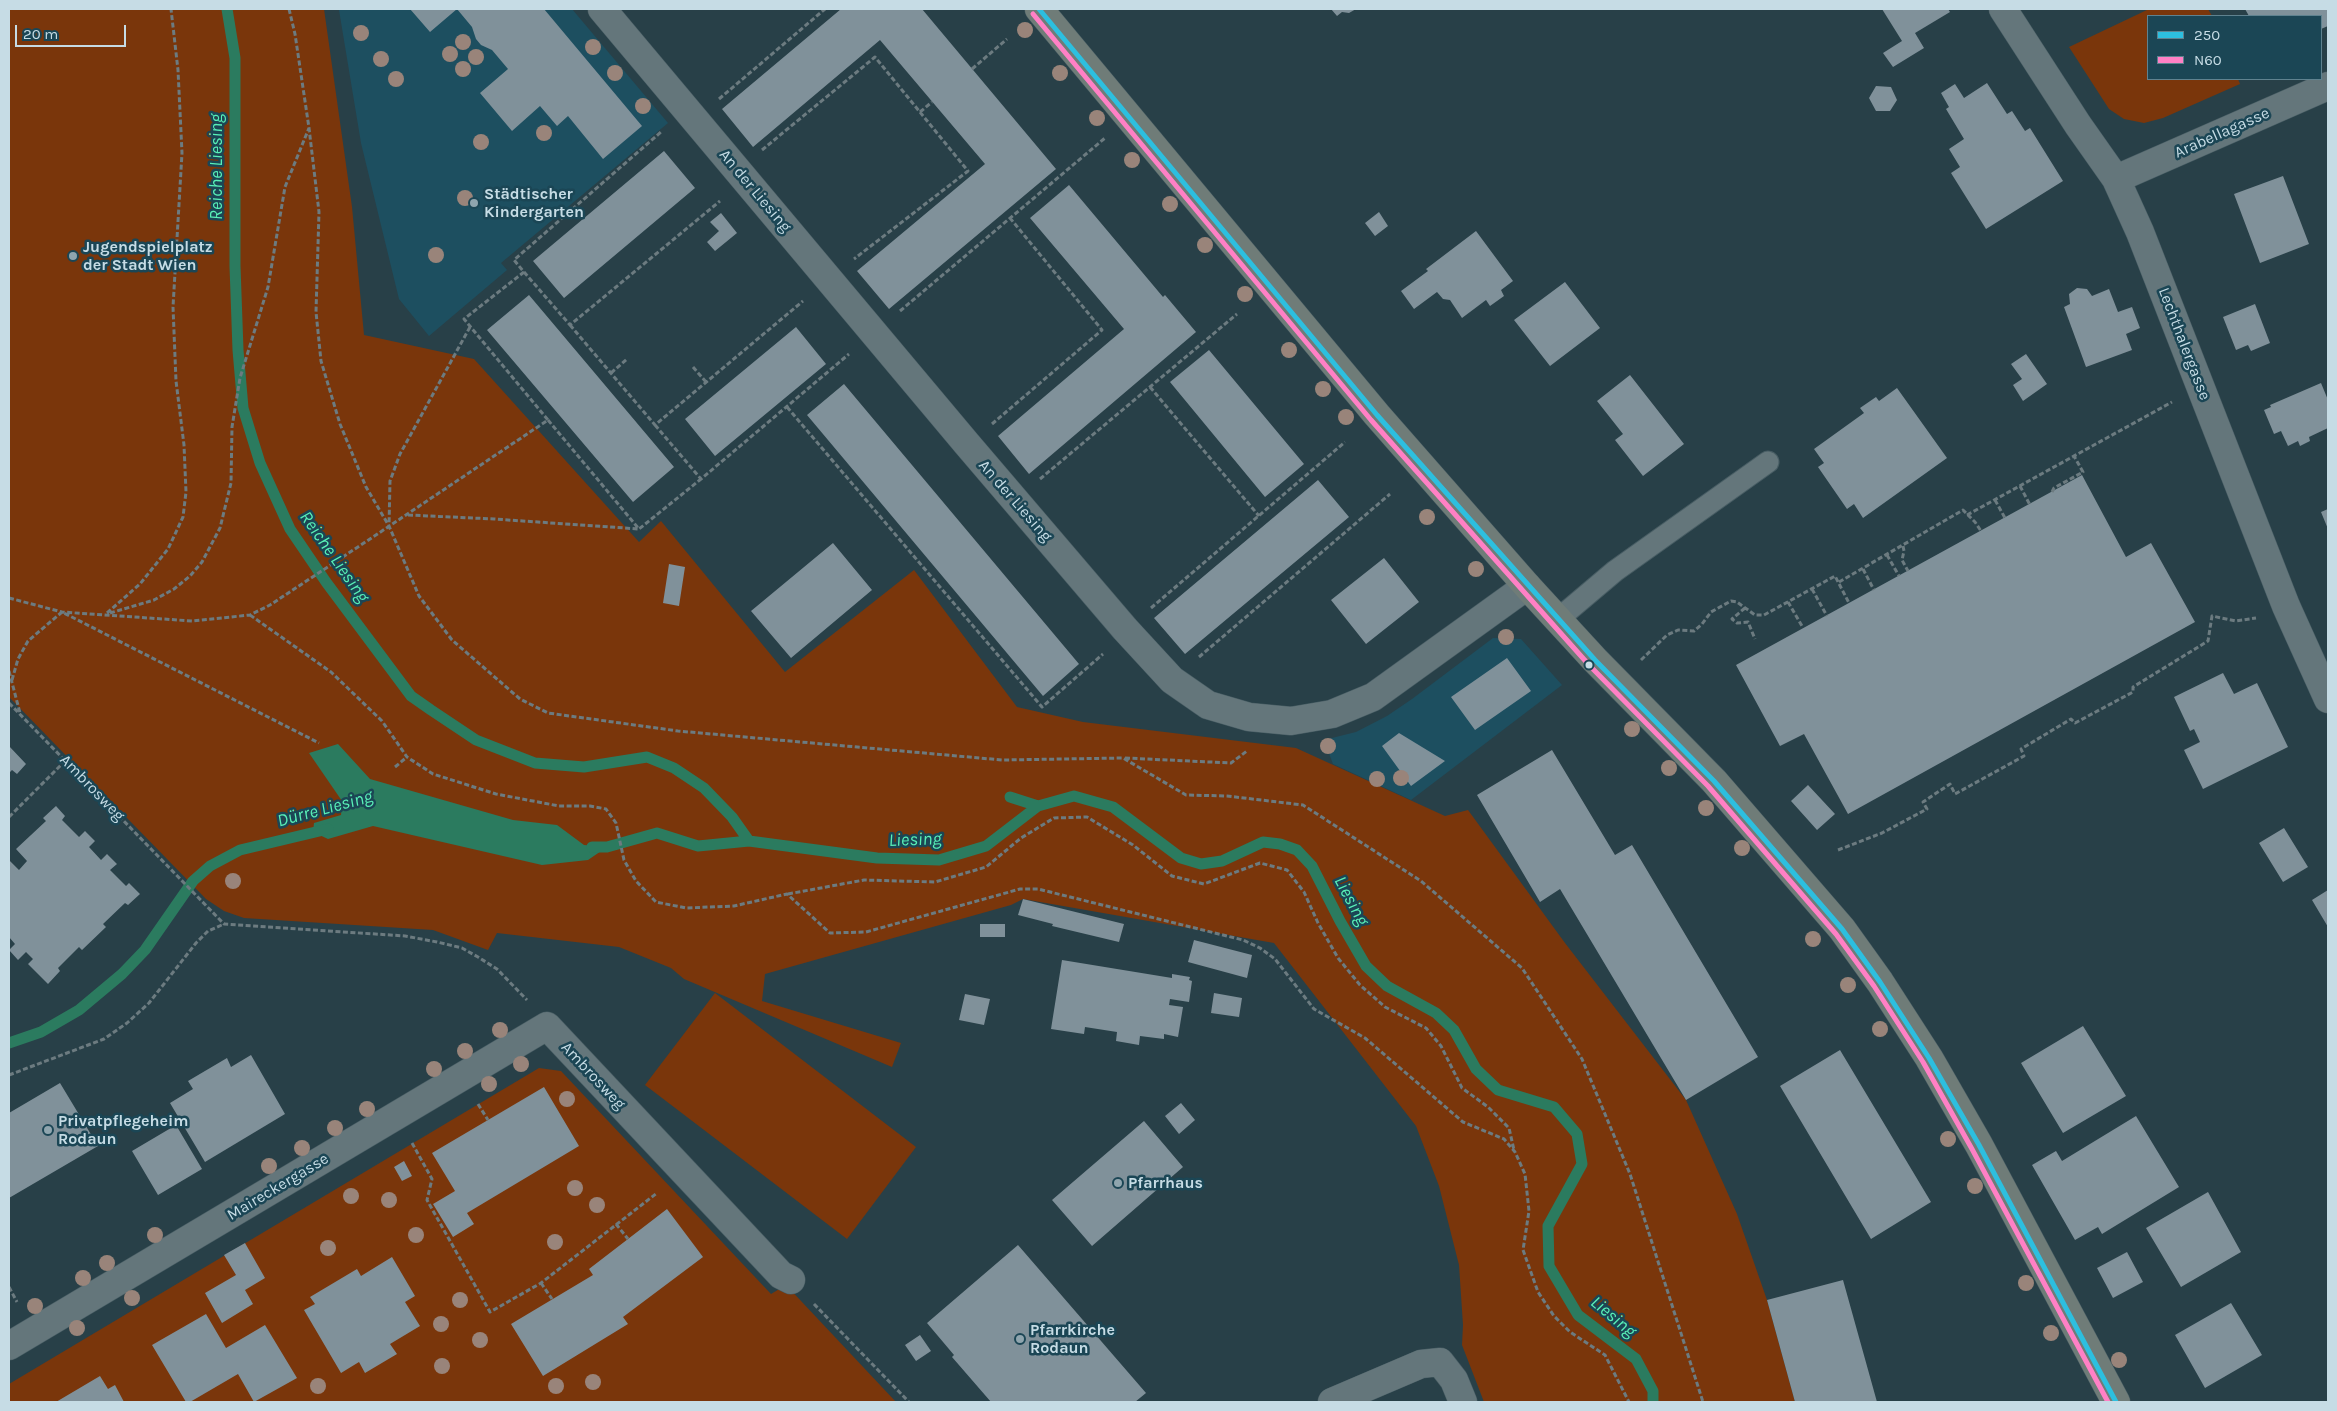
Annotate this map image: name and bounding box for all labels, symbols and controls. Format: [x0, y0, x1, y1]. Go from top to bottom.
scale bar [18, 15, 129, 47]
legend [2147, 15, 2322, 80]
text: 20 m [23, 25, 58, 43]
text: 250 [2194, 26, 2220, 44]
text: N60 [2194, 51, 2222, 69]
street label: Arabellagasse [2171, 103, 2273, 163]
water label: Reiche Liesing [206, 114, 228, 220]
street label: An der Liesing [715, 146, 795, 236]
place label: Städtischer Kindergarten [484, 184, 584, 222]
marker: Städtischer Kindergarten [468, 197, 480, 209]
place label: Jugendspielplatz der Stadt Wien [83, 237, 213, 275]
marker: Jugendspielplatz der Stadt Wien [67, 250, 79, 262]
street label: Lechthalergasse [2154, 285, 2214, 403]
street label: An der Liesing [974, 456, 1056, 546]
water label: Reiche Liesing [295, 507, 373, 607]
unlabelled marker [1584, 660, 1594, 670]
street label: Ambrosweg [55, 751, 129, 825]
water label: Dürre Liesing [275, 786, 375, 832]
water label: Liesing [888, 828, 942, 852]
water label: Liesing [1329, 873, 1373, 929]
street label: Ambrosweg [557, 1038, 629, 1114]
place label: Privatpflegeheim Rodaun [58, 1111, 188, 1149]
marker: Privatpflegeheim Rodaun [42, 1124, 54, 1136]
street label: Maireckergasse [224, 1149, 332, 1225]
place label: Pfarrhaus [1128, 1173, 1203, 1193]
marker: Pfarrhaus [1112, 1177, 1124, 1189]
water label: Liesing [1586, 1292, 1640, 1342]
place label: Pfarrkirche Rodaun [1030, 1320, 1115, 1358]
marker: Pfarrkirche Rodaun [1014, 1333, 1026, 1345]

